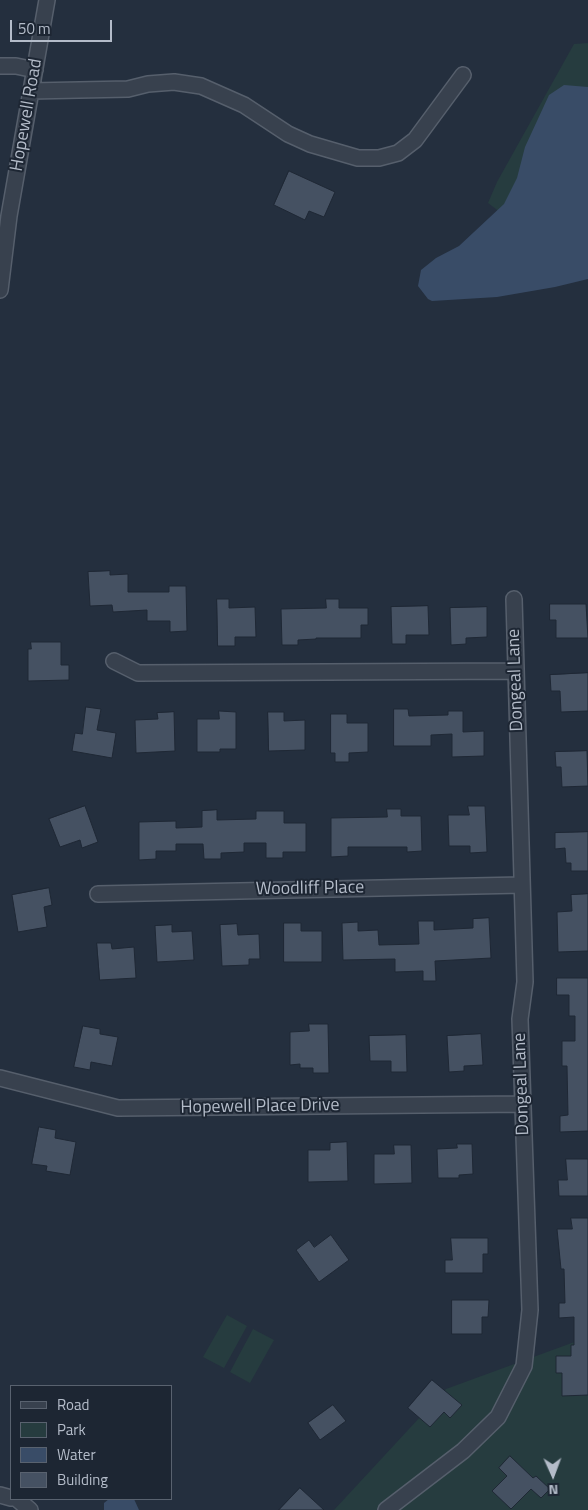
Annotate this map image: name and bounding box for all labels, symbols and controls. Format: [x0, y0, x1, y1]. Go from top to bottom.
scale bar [12, 10, 115, 42]
text: 50 m [18, 17, 51, 40]
street label: Hopewell Road [6, 57, 48, 173]
street label: Dongeal Lane [503, 628, 529, 732]
street label: Woodliff Place [255, 877, 365, 901]
street label: Dongeal Lane [509, 1032, 535, 1136]
street label: Hopewell Place Drive [180, 1095, 340, 1119]
legend [10, 1385, 172, 1500]
text: Road [57, 1393, 89, 1416]
text: Park [57, 1418, 86, 1441]
text: Water [57, 1443, 96, 1466]
north arrow [528, 1450, 578, 1500]
text: Building [57, 1468, 108, 1491]
text: N [548, 1480, 559, 1501]

